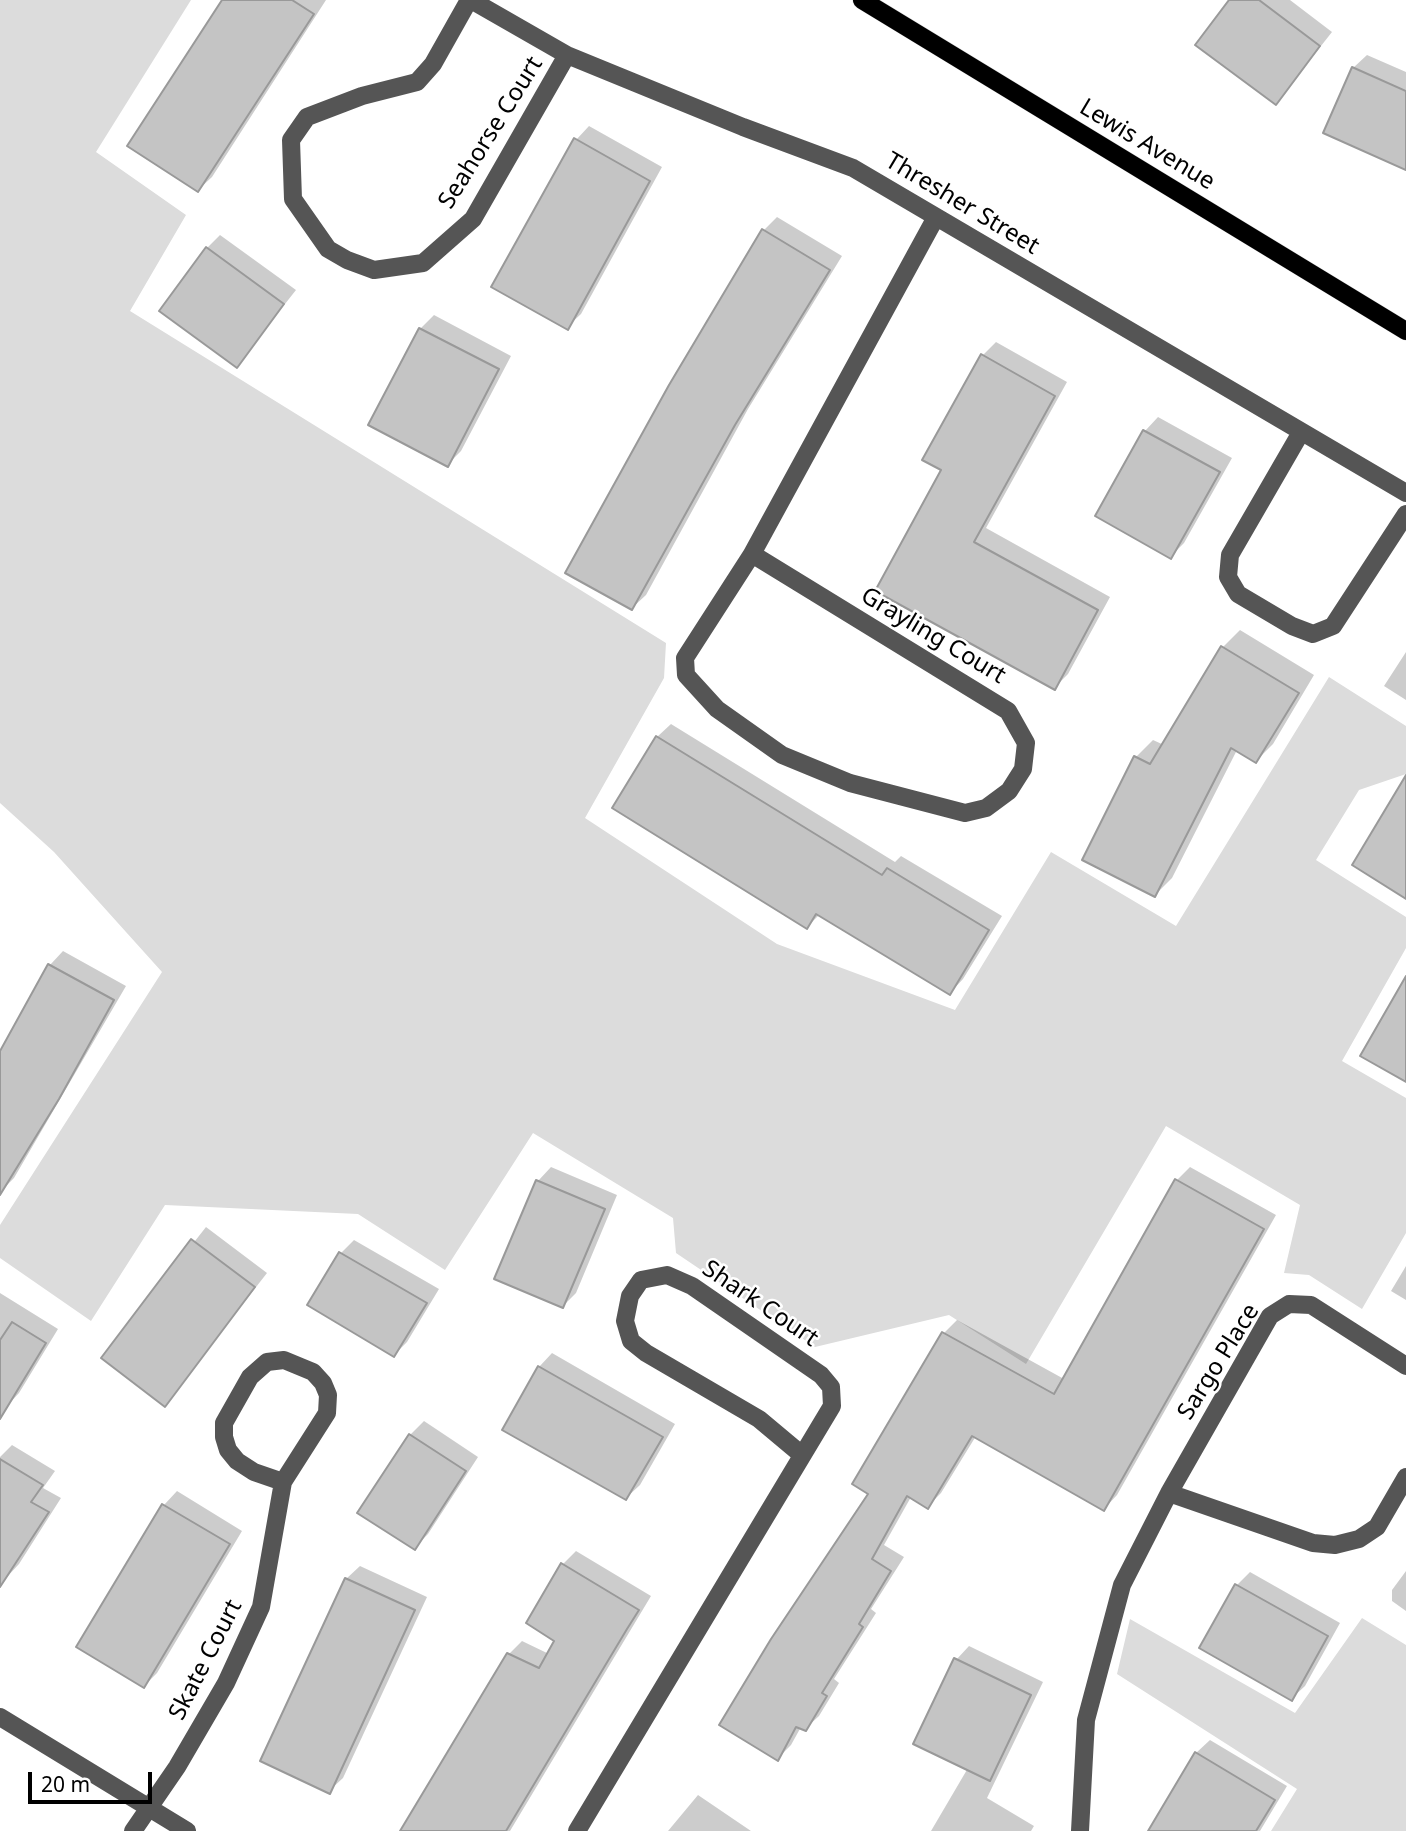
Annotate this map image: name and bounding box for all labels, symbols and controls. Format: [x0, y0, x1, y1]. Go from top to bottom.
street label: Seahorse Court [433, 52, 549, 214]
street label: Lewis Avenue [1074, 93, 1220, 197]
street label: Thresher Street [880, 147, 1044, 261]
street label: Grayling Court [855, 581, 1011, 691]
street label: Shark Court [697, 1255, 823, 1353]
street label: Sargo Place [1172, 1299, 1266, 1425]
street label: Skate Court [163, 1595, 249, 1725]
scale bar [32, 1758, 156, 1802]
text: 20 m [41, 1770, 90, 1798]

